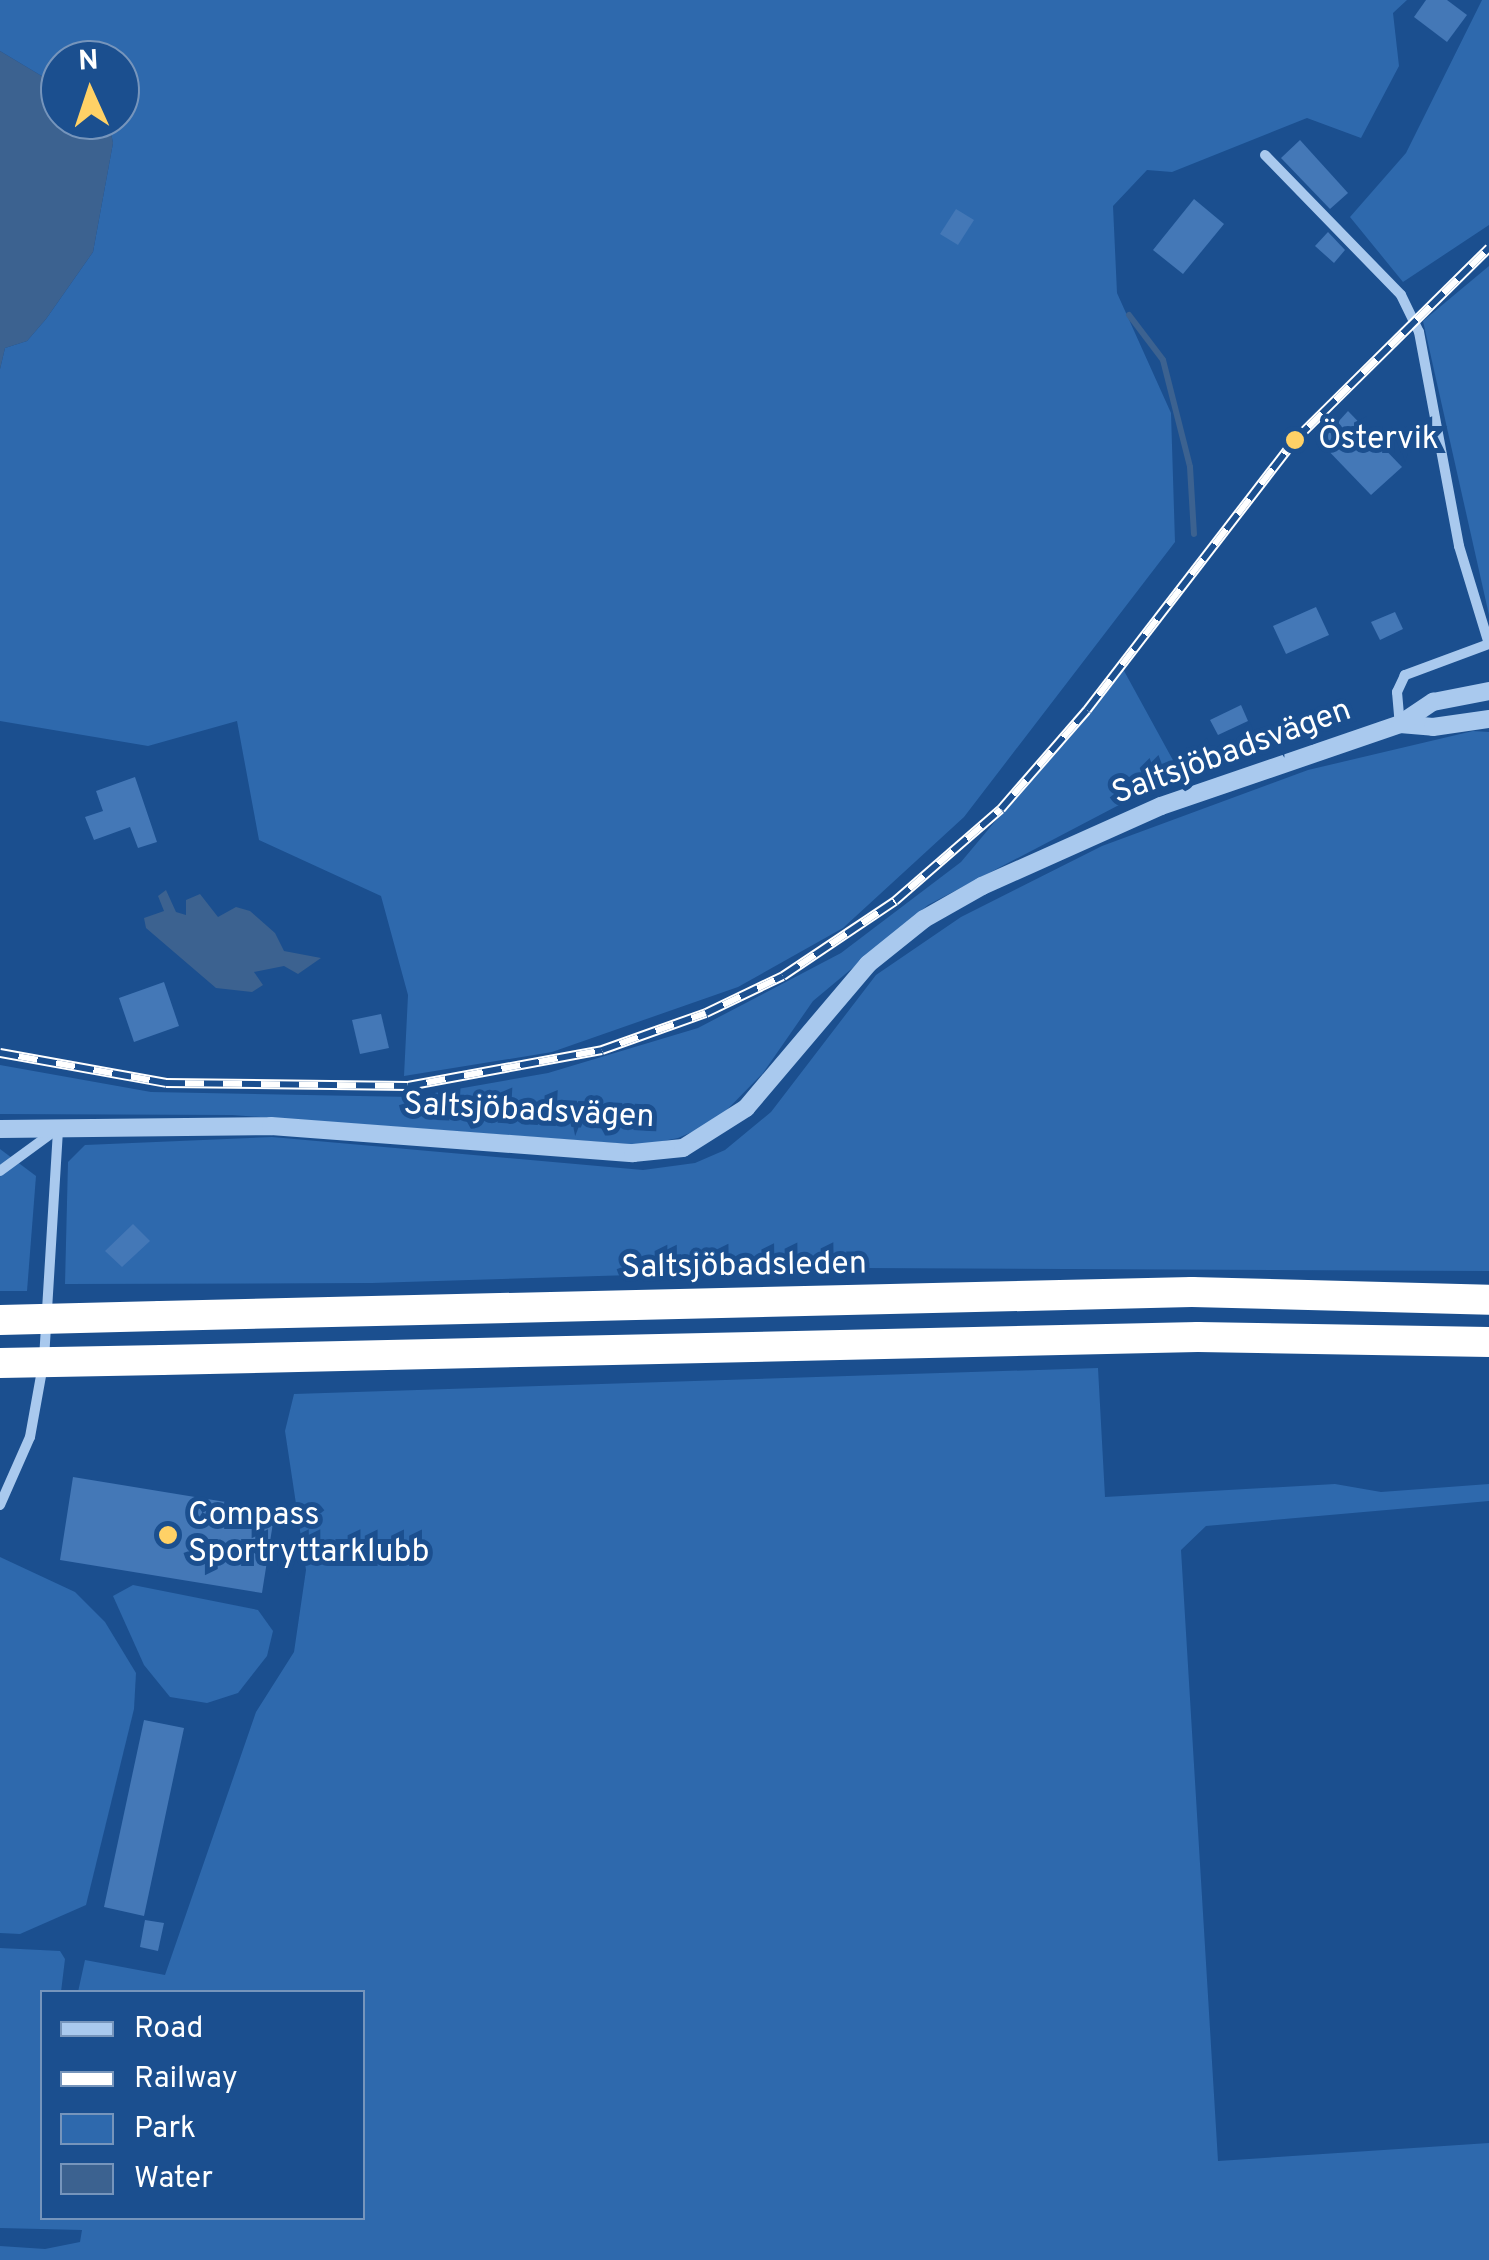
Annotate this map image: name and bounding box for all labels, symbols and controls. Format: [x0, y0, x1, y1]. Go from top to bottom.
north arrow [40, 40, 140, 140]
text: N [78, 44, 100, 81]
place label: Östervik [1318, 421, 1439, 459]
marker: Östervik [1282, 427, 1308, 453]
street label: Saltsjöbadsvägen [1107, 692, 1357, 814]
street label: Saltsjöbadsvägen [402, 1086, 656, 1138]
street label: Saltsjöbadsleden [621, 1246, 867, 1288]
place label: Compass Sportryttarklubb [188, 1498, 429, 1573]
marker: Compass Sportryttarklubb [157, 1524, 179, 1546]
legend [40, 1990, 365, 2220]
text: Road [134, 2011, 203, 2048]
text: Railway [134, 2061, 238, 2098]
text: Park [134, 2111, 196, 2148]
text: Water [134, 2161, 213, 2198]

